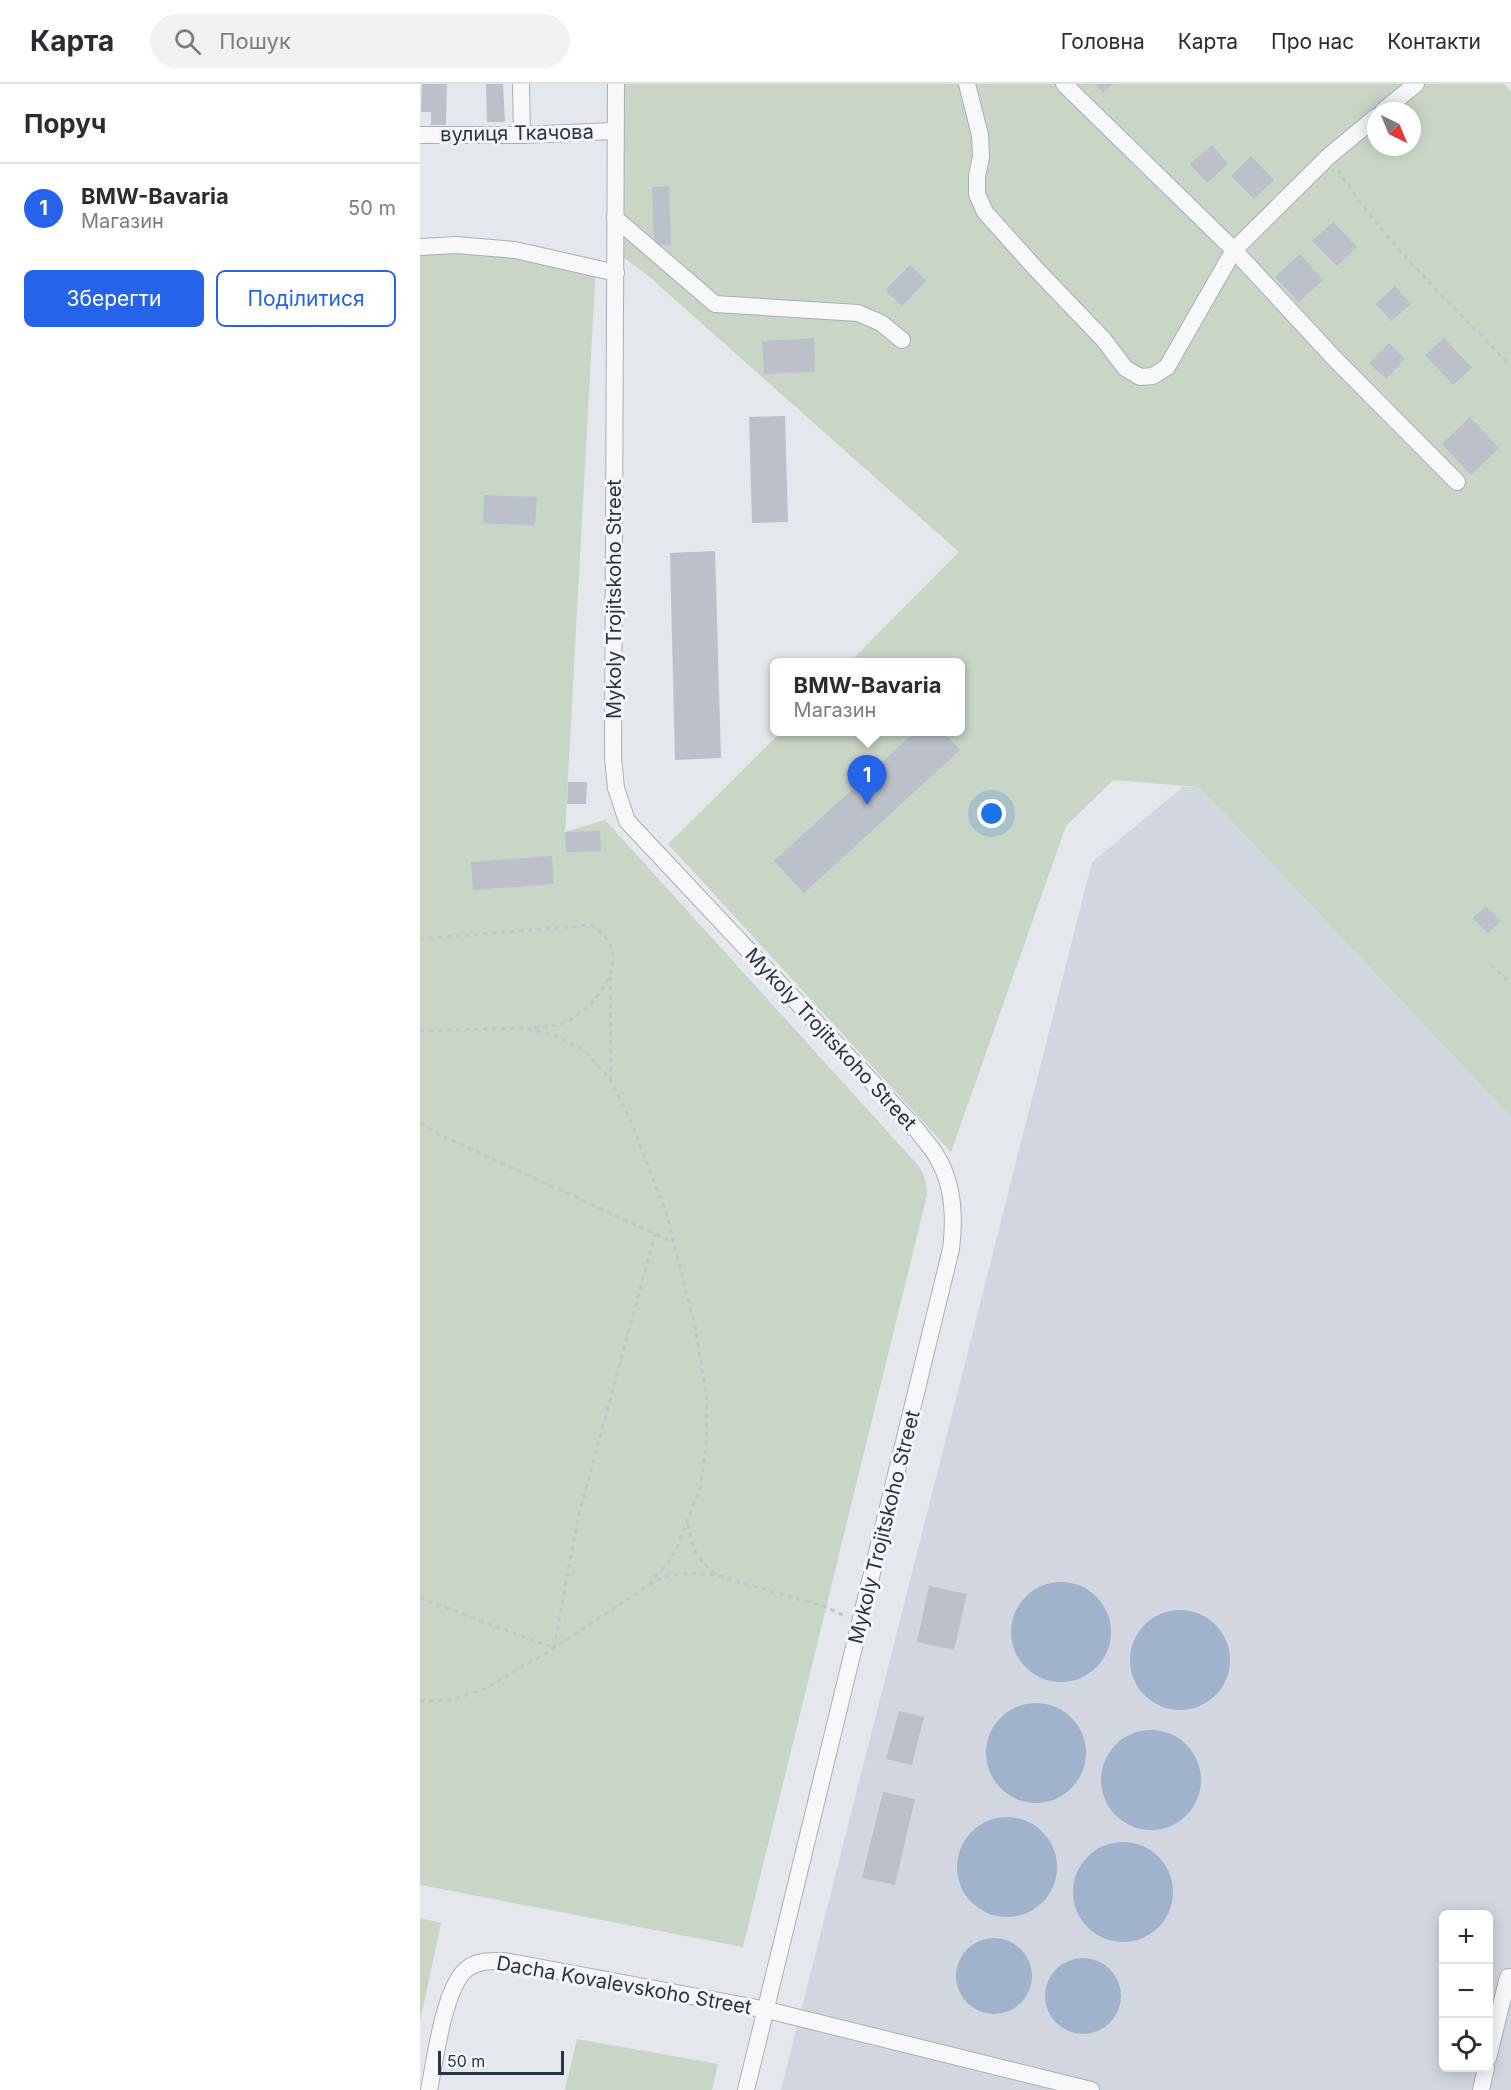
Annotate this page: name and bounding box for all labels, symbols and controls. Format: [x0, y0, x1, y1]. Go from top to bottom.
search box [150, 14, 570, 68]
text: Карта [30, 24, 114, 58]
icon: search [171, 25, 204, 58]
text: Пошук [219, 28, 291, 54]
text: Головна [1061, 29, 1145, 54]
text: Карта [1178, 29, 1238, 54]
text: Про нас [1271, 29, 1354, 54]
text: Контакти [1387, 29, 1481, 54]
north arrow [1367, 102, 1421, 156]
text: Поруч [24, 108, 106, 139]
street label: вулиця Ткачова [440, 120, 594, 146]
text: BMW-Bavaria [81, 183, 229, 209]
text: 1 [39, 196, 48, 220]
text: 50 m [348, 196, 396, 220]
text: Магазин [81, 209, 164, 233]
button: Зберегти [24, 270, 204, 327]
button: Поділитися [216, 270, 396, 327]
street label: Mykoly Trojitskoho Street [602, 479, 626, 719]
popup [770, 658, 965, 736]
text: BMW-Bavaria [794, 672, 941, 698]
text: Магазин [794, 698, 876, 722]
pin: 1 [848, 756, 886, 805]
your location [977, 799, 1006, 828]
street label: Mykoly Trojitskoho Street [740, 943, 922, 1135]
street label: Mykoly Trojitskoho Street [843, 1407, 925, 1646]
map controls [1439, 1910, 1493, 2072]
button: + [1439, 1910, 1493, 1964]
street label: Dacha Kovalevskoho Street [495, 1951, 754, 2019]
button: − [1439, 1964, 1493, 2018]
button: locate [1439, 2018, 1493, 2072]
scale bar [438, 2048, 564, 2076]
text: 50 m [447, 2051, 485, 2071]

